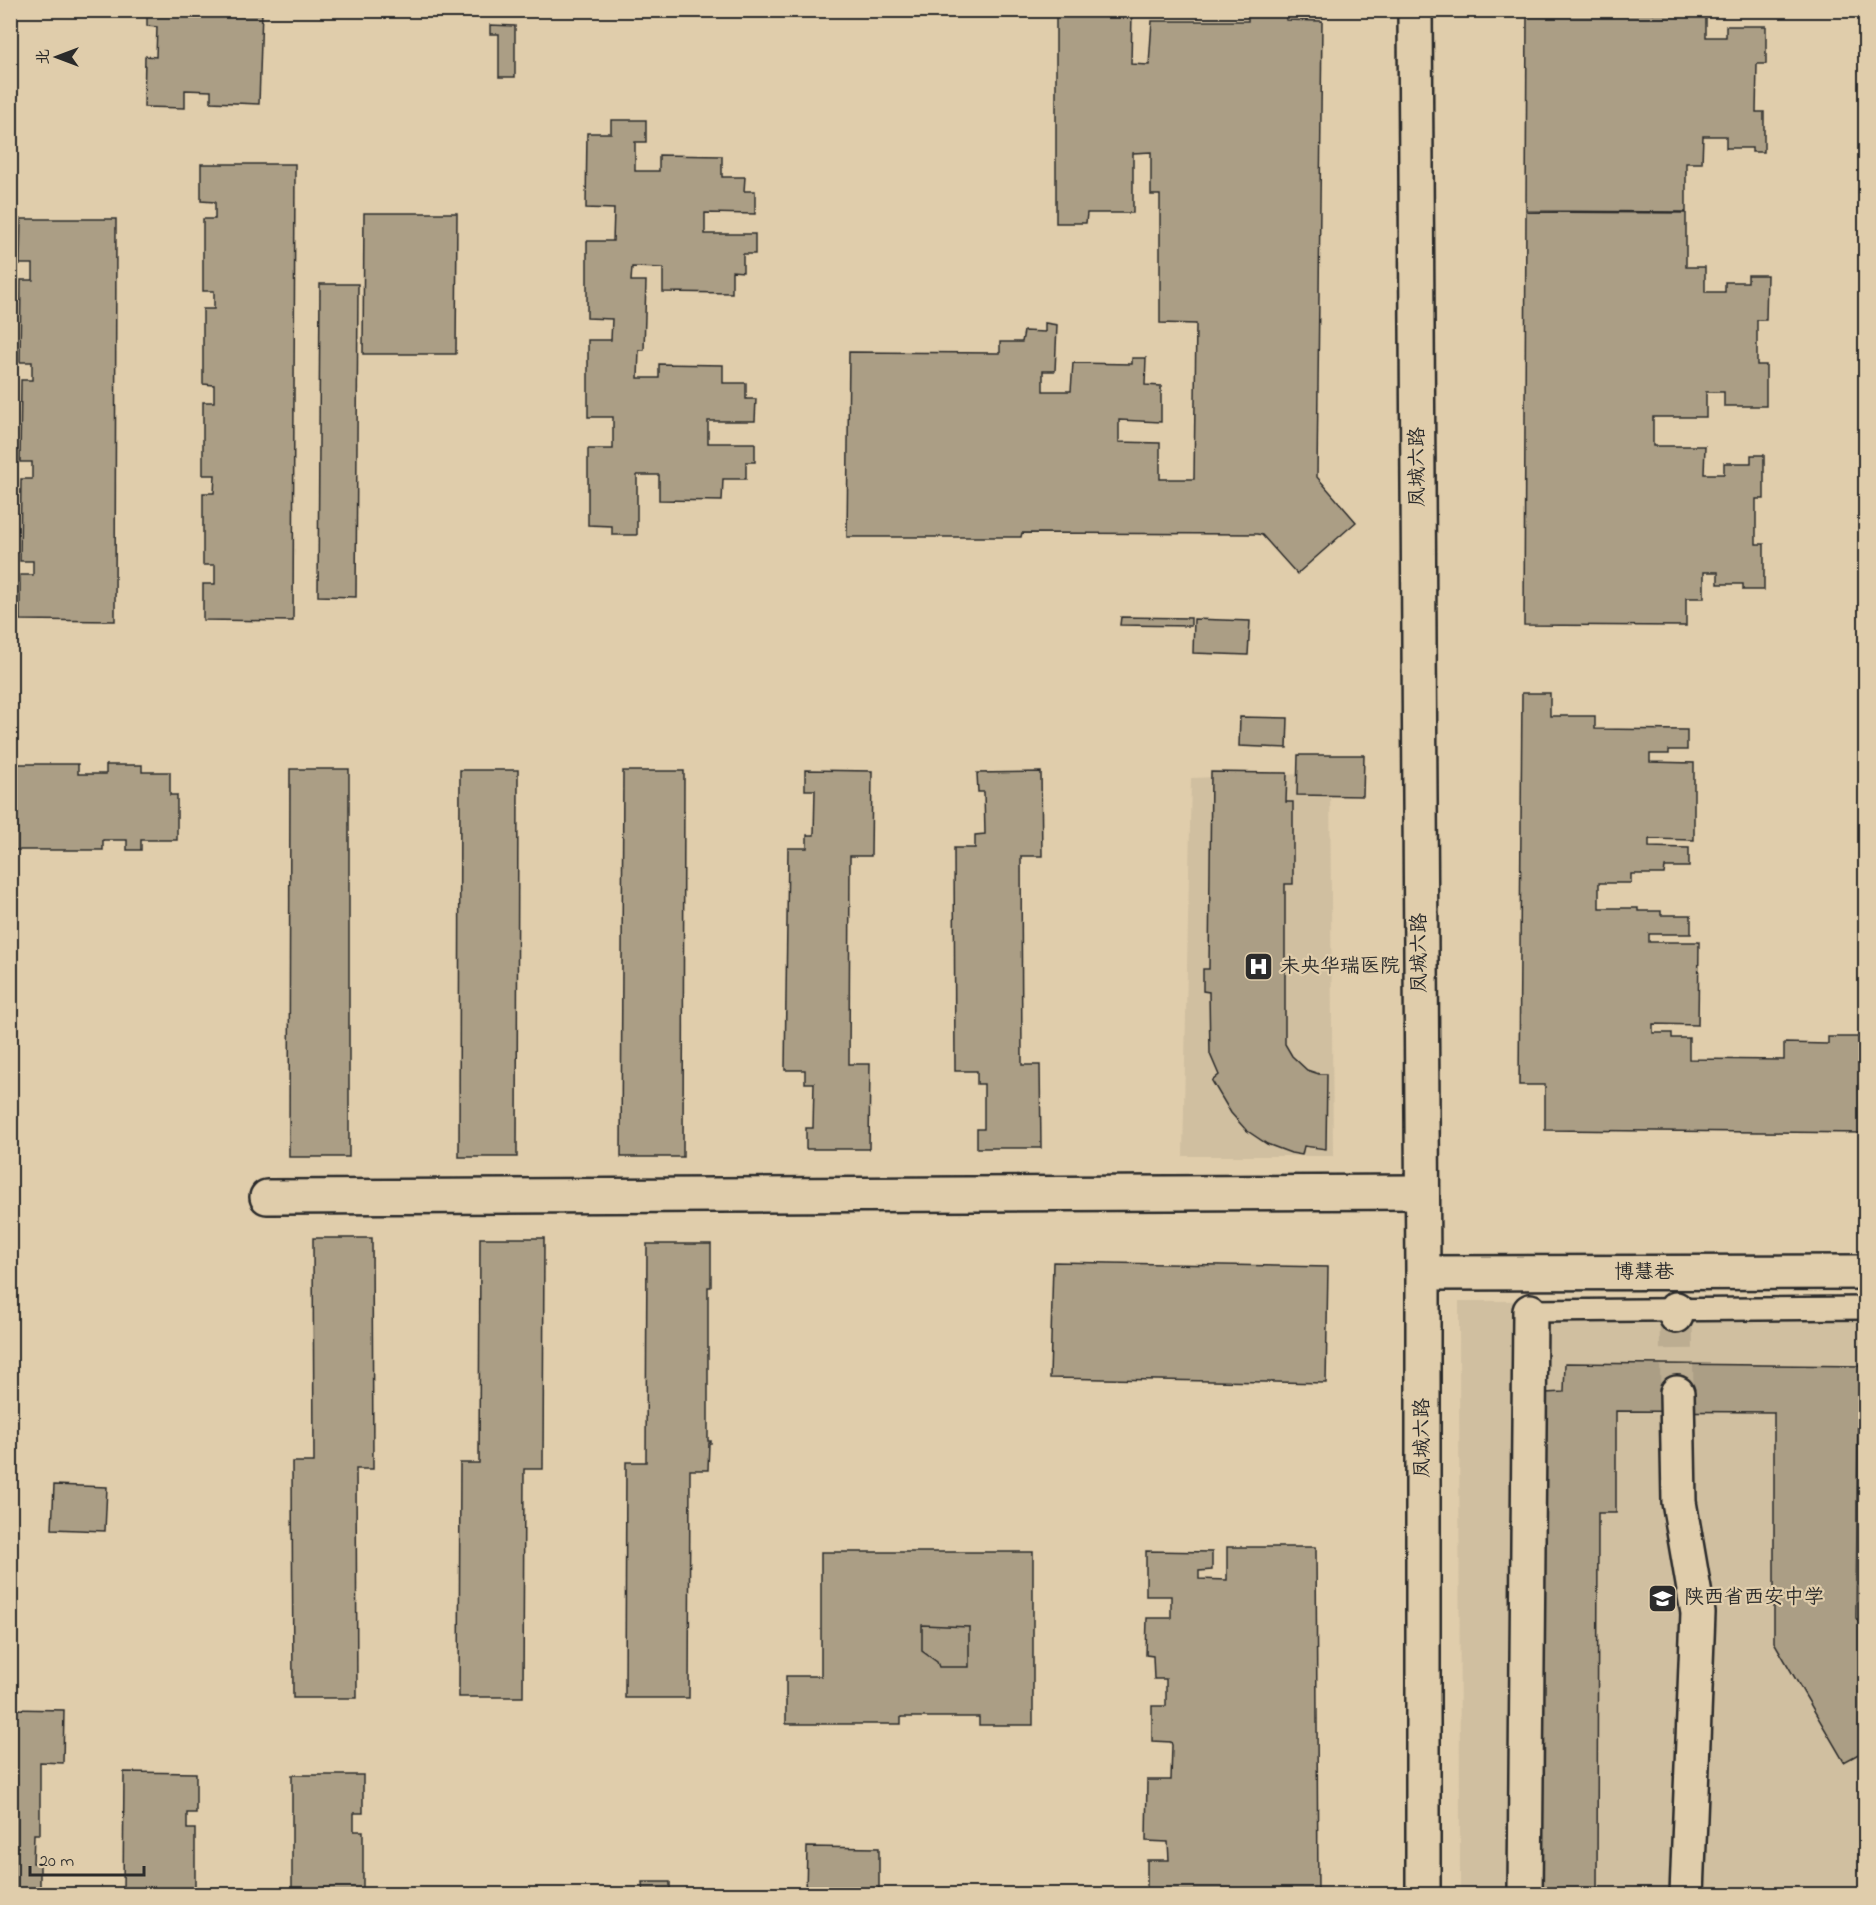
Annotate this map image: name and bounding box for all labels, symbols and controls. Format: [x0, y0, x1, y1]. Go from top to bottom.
north arrow [27, 27, 87, 87]
text: 北 [32, 49, 56, 65]
street label: 凤城六路 [1404, 426, 1433, 507]
street label: 凤城六路 [1406, 912, 1435, 993]
hospital icon: 未央华瑞医院 [1243, 951, 1275, 983]
place label: 未央华瑞医院 [1280, 953, 1400, 982]
street label: 博慧巷 [1614, 1259, 1675, 1288]
street label: 凤城六路 [1409, 1397, 1438, 1478]
school or university icon: 陕西省西安中学 [1647, 1582, 1679, 1614]
place label: 陕西省西安中学 [1684, 1584, 1824, 1613]
scale bar [30, 1839, 144, 1877]
text: 20 m [39, 1849, 74, 1875]

